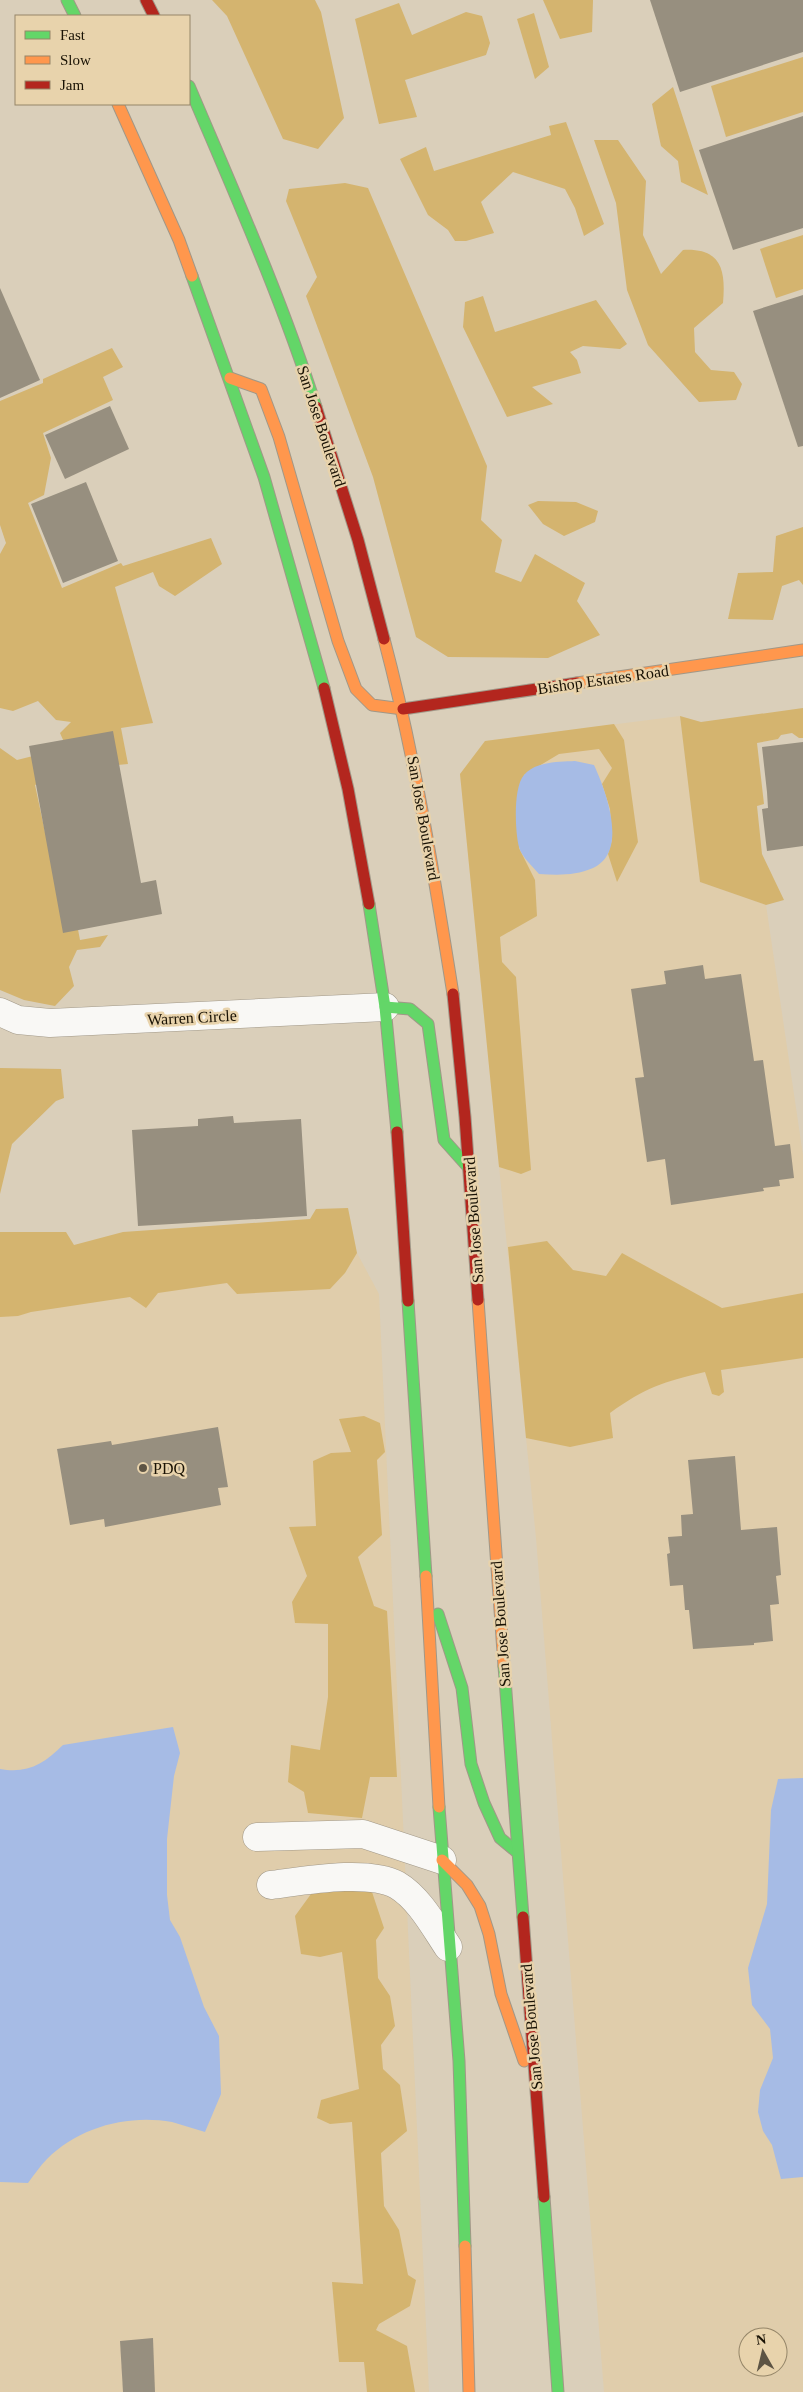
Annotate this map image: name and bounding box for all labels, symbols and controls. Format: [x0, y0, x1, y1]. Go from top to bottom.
legend [15, 15, 190, 105]
text: Fast [60, 27, 86, 43]
text: Slow [60, 52, 91, 68]
text: Jam [60, 77, 84, 93]
street label: San Jose Boulevard [294, 364, 349, 489]
street label: Bishop Estates Road [536, 662, 670, 698]
street label: San Jose Boulevard [404, 754, 443, 882]
street label: Warren Circle [147, 1007, 237, 1028]
street label: San Jose Boulevard [461, 1156, 486, 1284]
place label: PDQ [153, 1460, 185, 1477]
marker: PDQ [137, 1462, 149, 1474]
street label: San Jose Boulevard [488, 1560, 513, 1688]
street label: San Jose Boulevard [518, 1963, 545, 2091]
north arrow [738, 2327, 788, 2377]
text: N [755, 2331, 767, 2348]

